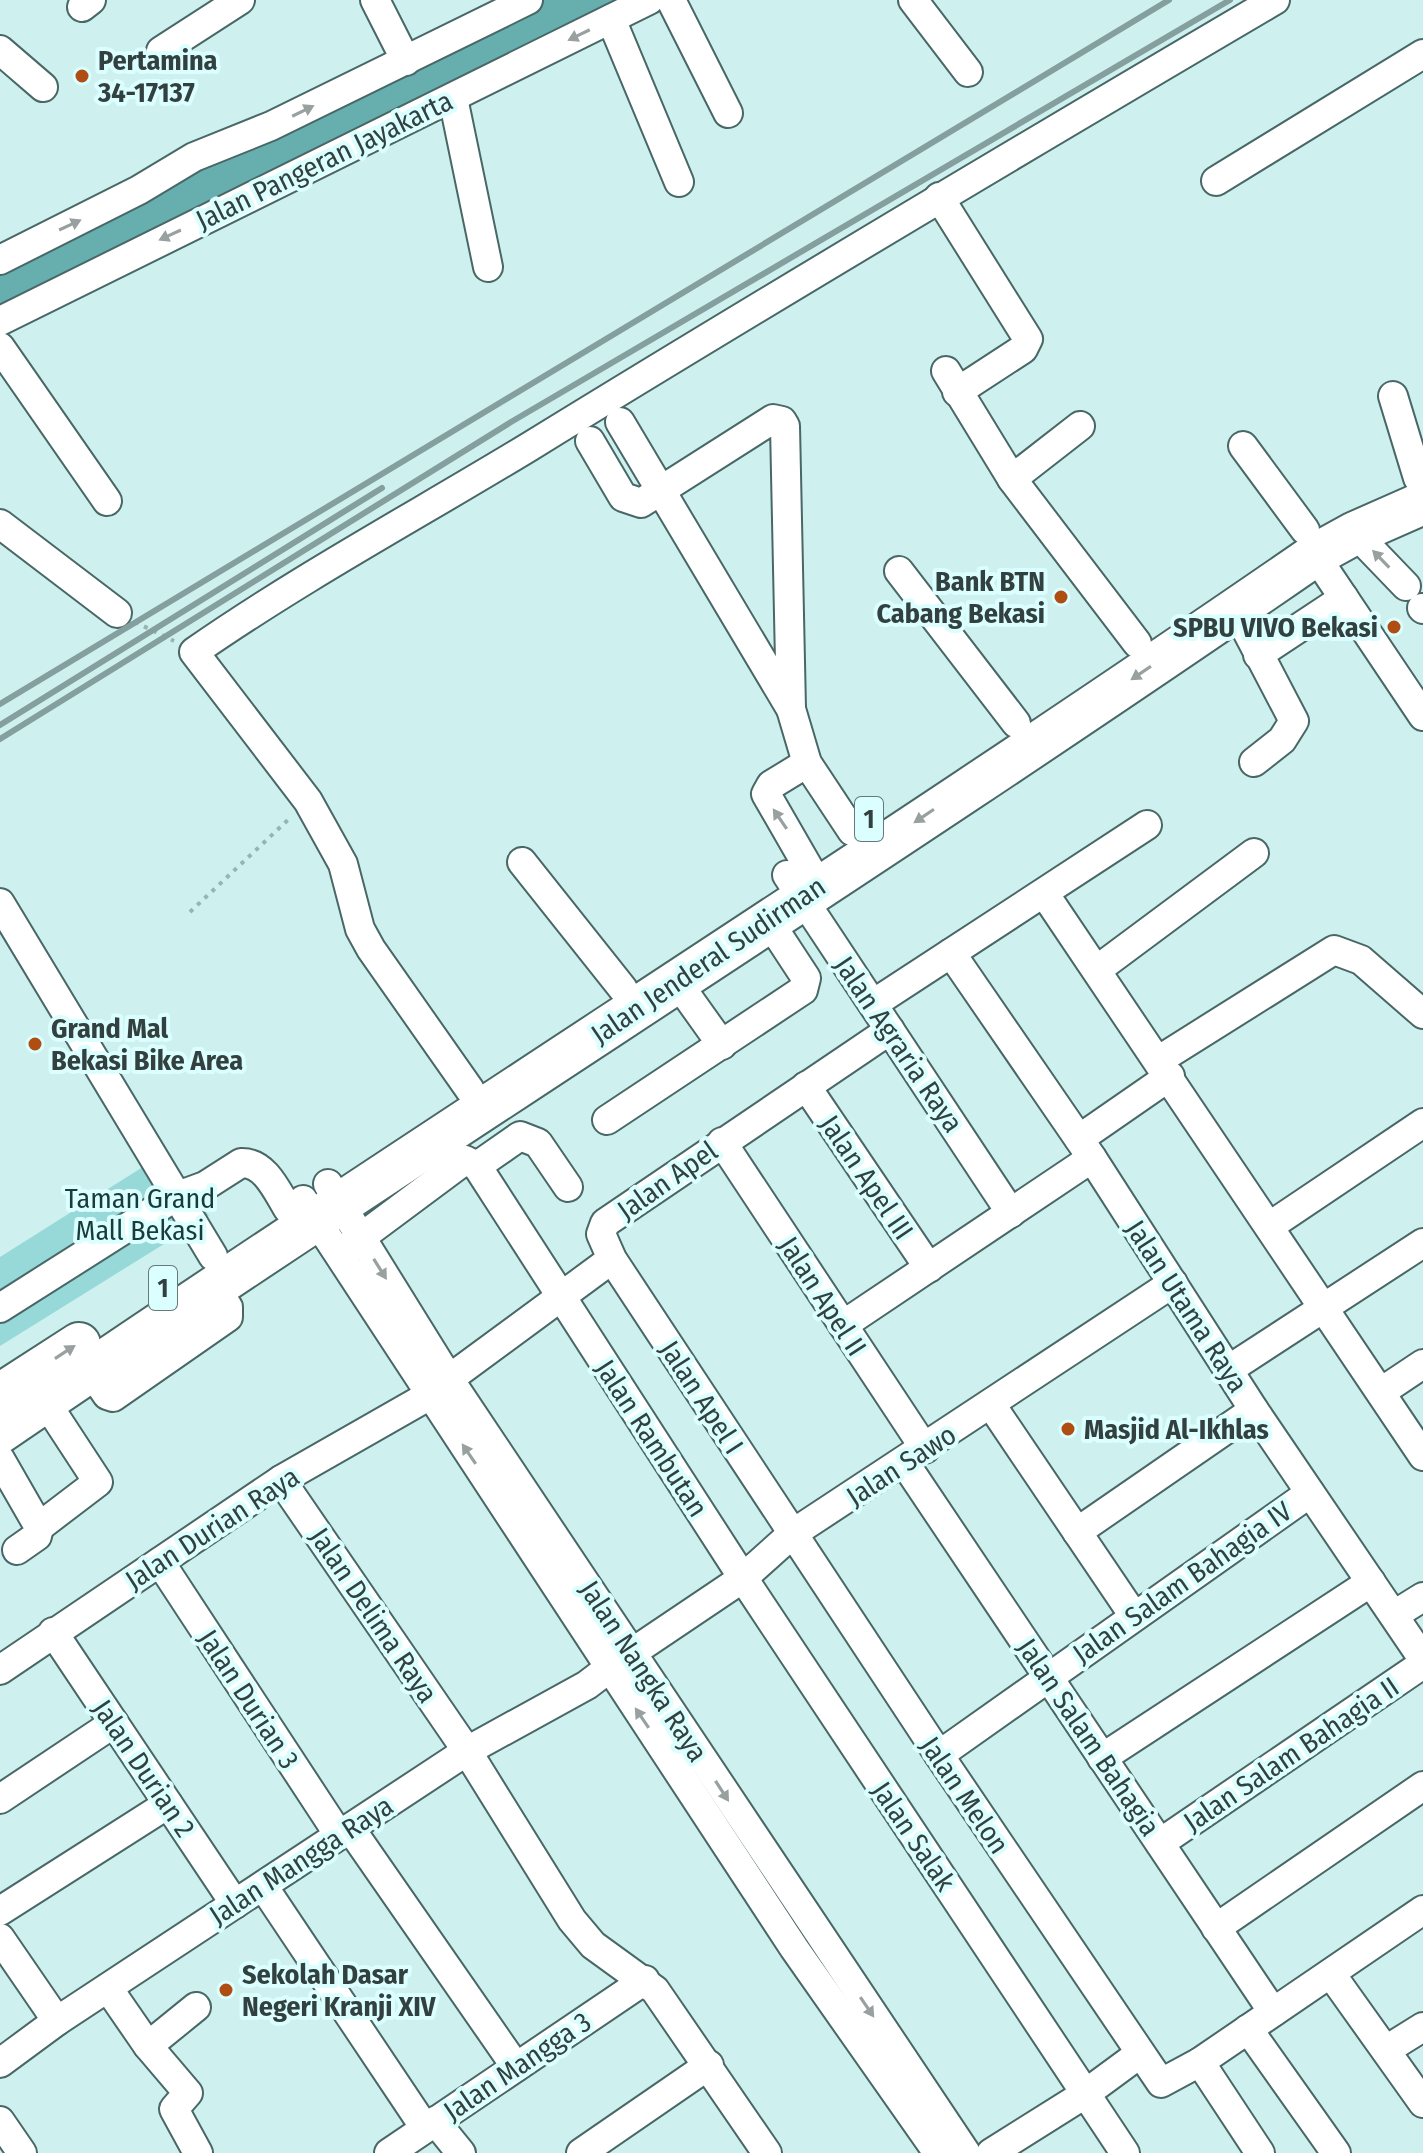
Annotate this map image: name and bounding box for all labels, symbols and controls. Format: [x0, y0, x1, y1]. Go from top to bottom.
one-way arrow [567, 28, 590, 41]
place label: Pertamina 34-17137 [97, 44, 218, 109]
marker: Pertamina 34-17137 [73, 67, 91, 85]
street label: Jalan Pangeran Jayakarta [191, 84, 458, 237]
one-way arrow [291, 104, 314, 118]
one-way arrow [58, 218, 81, 232]
one-way arrow [158, 228, 181, 242]
one-way arrow [1372, 550, 1390, 569]
place label: Bank BTN Cabang Bekasi [876, 565, 1045, 630]
marker: Bank BTN Cabang Bekasi [1052, 588, 1070, 606]
place label: SPBU VIVO Bekasi [1173, 611, 1378, 644]
marker: SPBU VIVO Bekasi [1385, 618, 1403, 636]
one-way arrow [1131, 665, 1152, 680]
road number: 1 [855, 797, 883, 841]
one-way arrow [772, 808, 787, 829]
one-way arrow [914, 808, 935, 823]
street label: Jalan Jenderal Sudirman [585, 870, 832, 1051]
street label: Jalan Agraria Raya [828, 950, 970, 1139]
place label: Grand Mal Bekasi Bike Area [51, 1012, 243, 1077]
marker: Grand Mal Bekasi Bike Area [26, 1035, 44, 1053]
street label: Jalan Apel III [813, 1109, 920, 1246]
street label: Jalan Apel [611, 1134, 724, 1227]
park label: Taman Grand Mall Bekasi [65, 1182, 215, 1247]
street label: Jalan Utama Raya [1119, 1214, 1254, 1398]
street label: Jalan Apel II [772, 1230, 873, 1362]
one-way arrow [373, 1258, 387, 1280]
road number: 1 [149, 1266, 177, 1310]
street label: Jalan Apel I [653, 1335, 750, 1460]
one-way arrow [55, 1345, 76, 1360]
street label: Jalan Rambutan [589, 1354, 715, 1523]
place label: Masjid Al-Ikhlas [1084, 1413, 1269, 1446]
street label: Jalan Sawo [840, 1418, 962, 1513]
marker: Masjid Al-Ikhlas [1059, 1420, 1077, 1438]
one-way arrow [462, 1443, 477, 1464]
street label: Jalan Durian Raya [119, 1460, 305, 1597]
street label: Jalan Salam Bahagia IV [1067, 1494, 1298, 1670]
street label: Jalan Delima Raya [303, 1522, 444, 1709]
street label: Jalan Nangka Raya [573, 1575, 714, 1768]
street label: Jalan Durian 3 [191, 1624, 306, 1775]
street label: Jalan Salam Bahagia [1010, 1632, 1167, 1842]
street label: Jalan Salam Bahagia II [1177, 1670, 1405, 1839]
street label: Jalan Durian 2 [86, 1693, 202, 1843]
one-way arrow [635, 1708, 650, 1729]
street label: Jalan Melon [913, 1731, 1016, 1860]
street label: Jalan Salak [865, 1775, 963, 1898]
one-way arrow [715, 1780, 730, 1801]
street label: Jalan Mangga Raya [203, 1789, 399, 1932]
place label: Sekolah Dasar Negeri Kranji XIV [242, 1958, 437, 2023]
marker: Sekolah Dasar Negeri Kranji XIV [217, 1981, 235, 1999]
one-way arrow [859, 1996, 874, 2017]
street label: Jalan Mangga 3 [437, 2005, 597, 2128]

